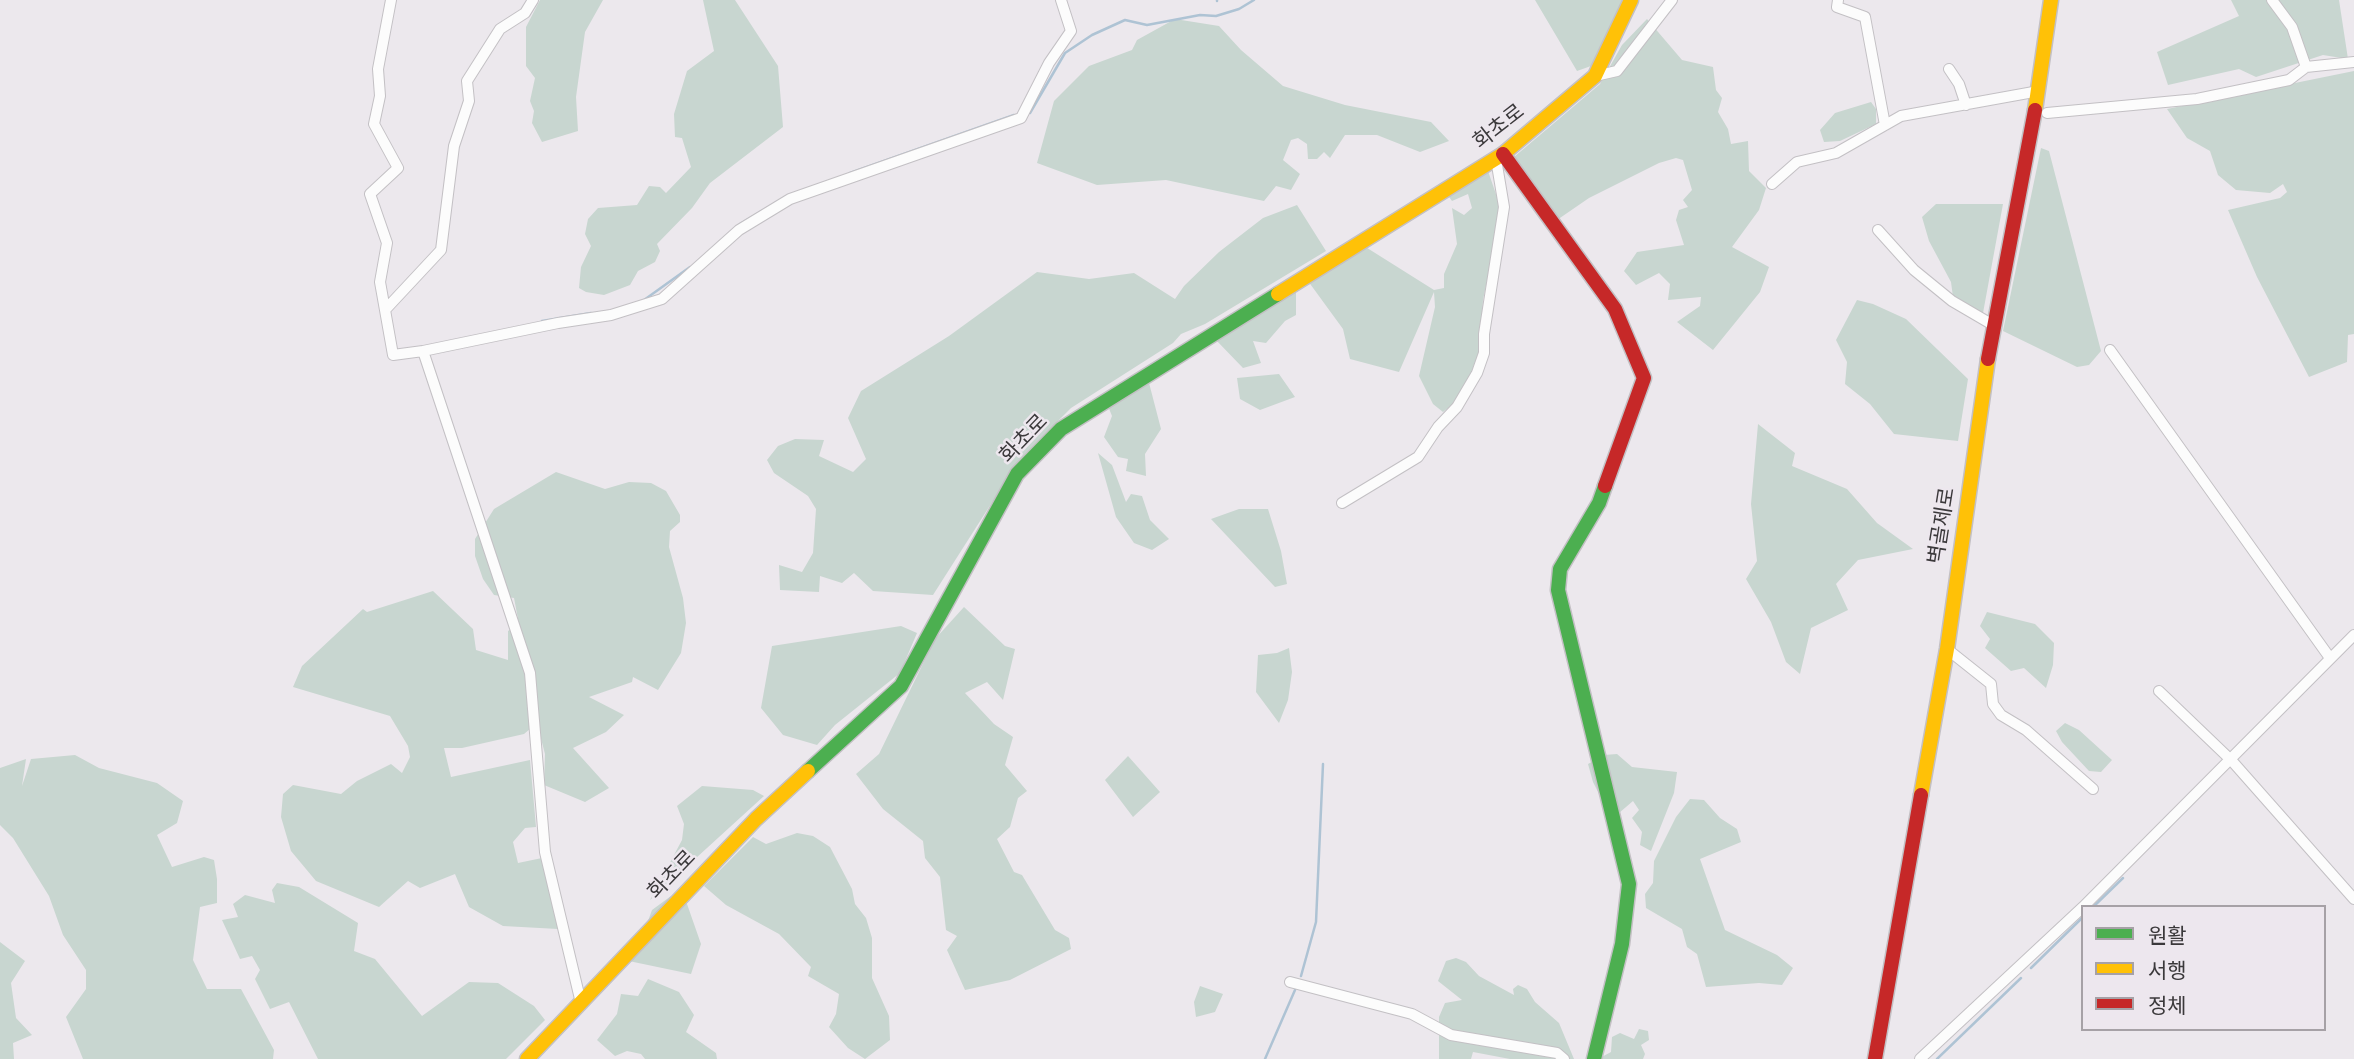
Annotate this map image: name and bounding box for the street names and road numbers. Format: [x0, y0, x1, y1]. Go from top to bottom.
street label: 화초로 [1468, 99, 1530, 155]
street label: 화초로 [995, 409, 1053, 469]
street label: 벽골제로 [1924, 486, 1960, 566]
street label: 화초로 [643, 845, 701, 905]

